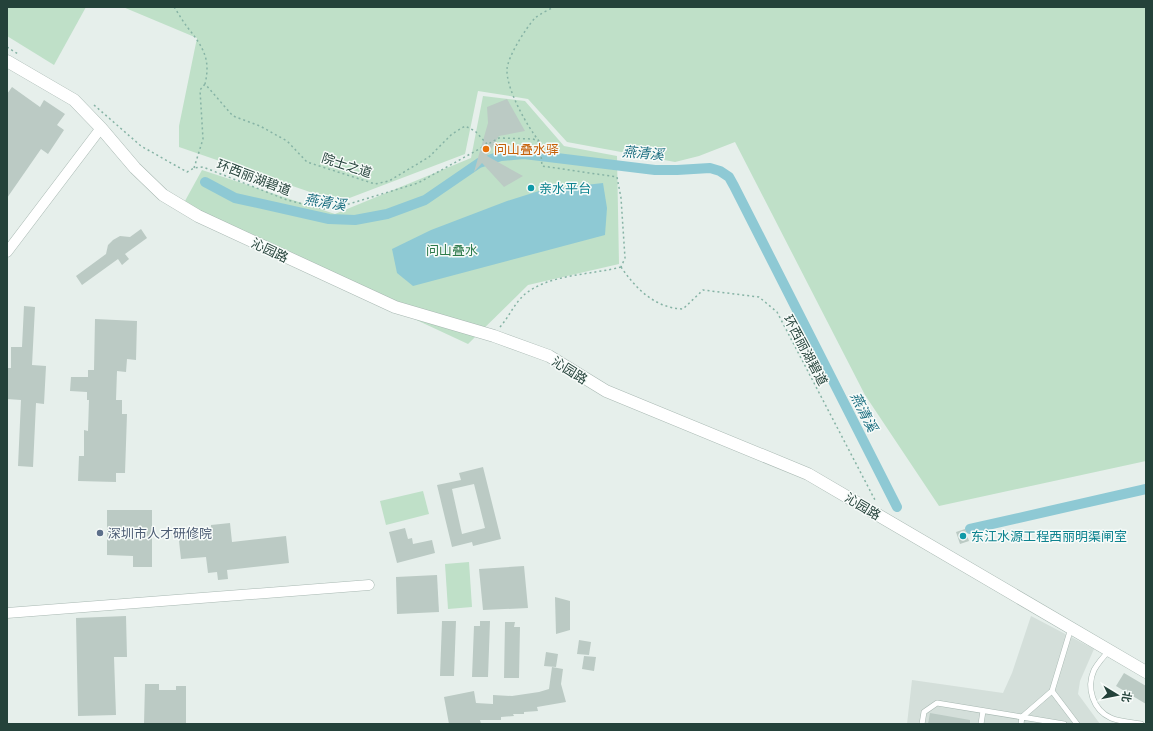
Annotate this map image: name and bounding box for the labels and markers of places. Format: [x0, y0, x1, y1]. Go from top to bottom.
place label: 问山叠水驿 [494, 141, 559, 157]
marker: 问山叠水驿 [481, 144, 491, 154]
place label: 亲水平台 [539, 180, 591, 196]
marker: 亲水平台 [526, 183, 536, 193]
place label: 深圳市人才研修院 [108, 525, 212, 541]
marker: 深圳市人才研修院 [95, 528, 105, 538]
place label: 东江水源工程西丽明渠闸室 [971, 528, 1127, 544]
marker: 东江水源工程西丽明渠闸室 [958, 531, 968, 541]

